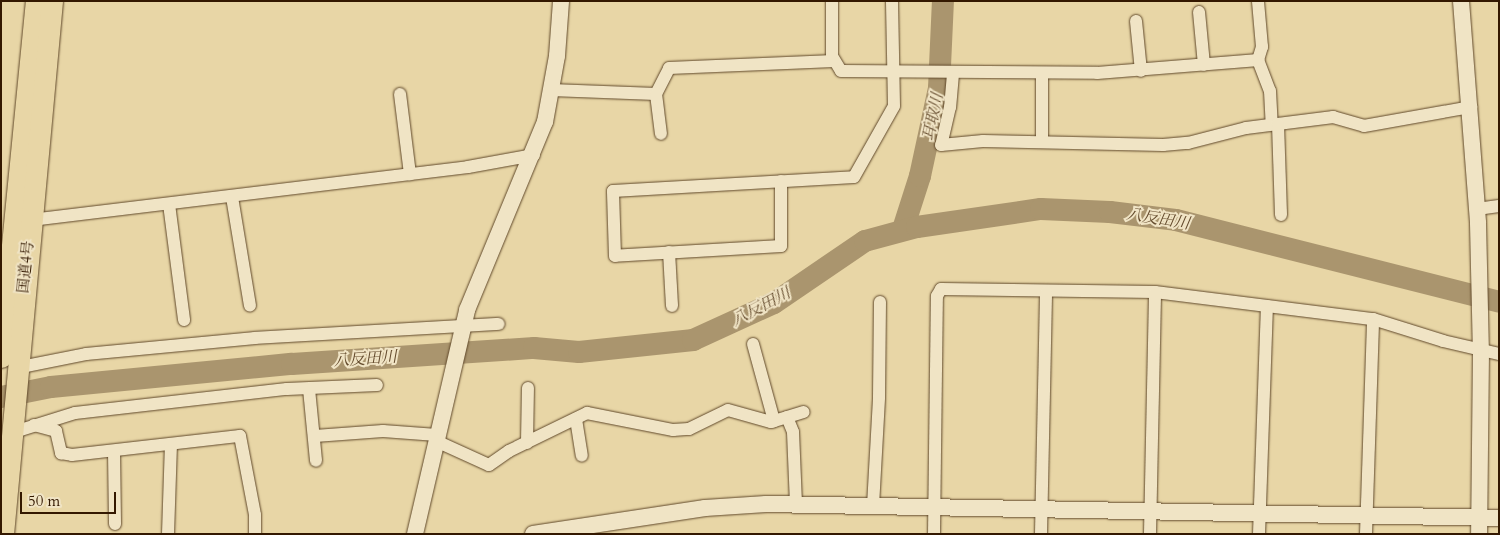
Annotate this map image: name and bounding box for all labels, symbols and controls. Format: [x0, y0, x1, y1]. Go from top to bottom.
water label: 耳取川 [919, 92, 947, 142]
water label: 八反田川 [1125, 205, 1191, 233]
street label: 国道4号 [14, 240, 38, 294]
water label: 八反田川 [728, 284, 794, 330]
water label: 八反田川 [332, 347, 398, 371]
scale bar [22, 482, 119, 514]
text: 50 m [28, 491, 60, 511]

